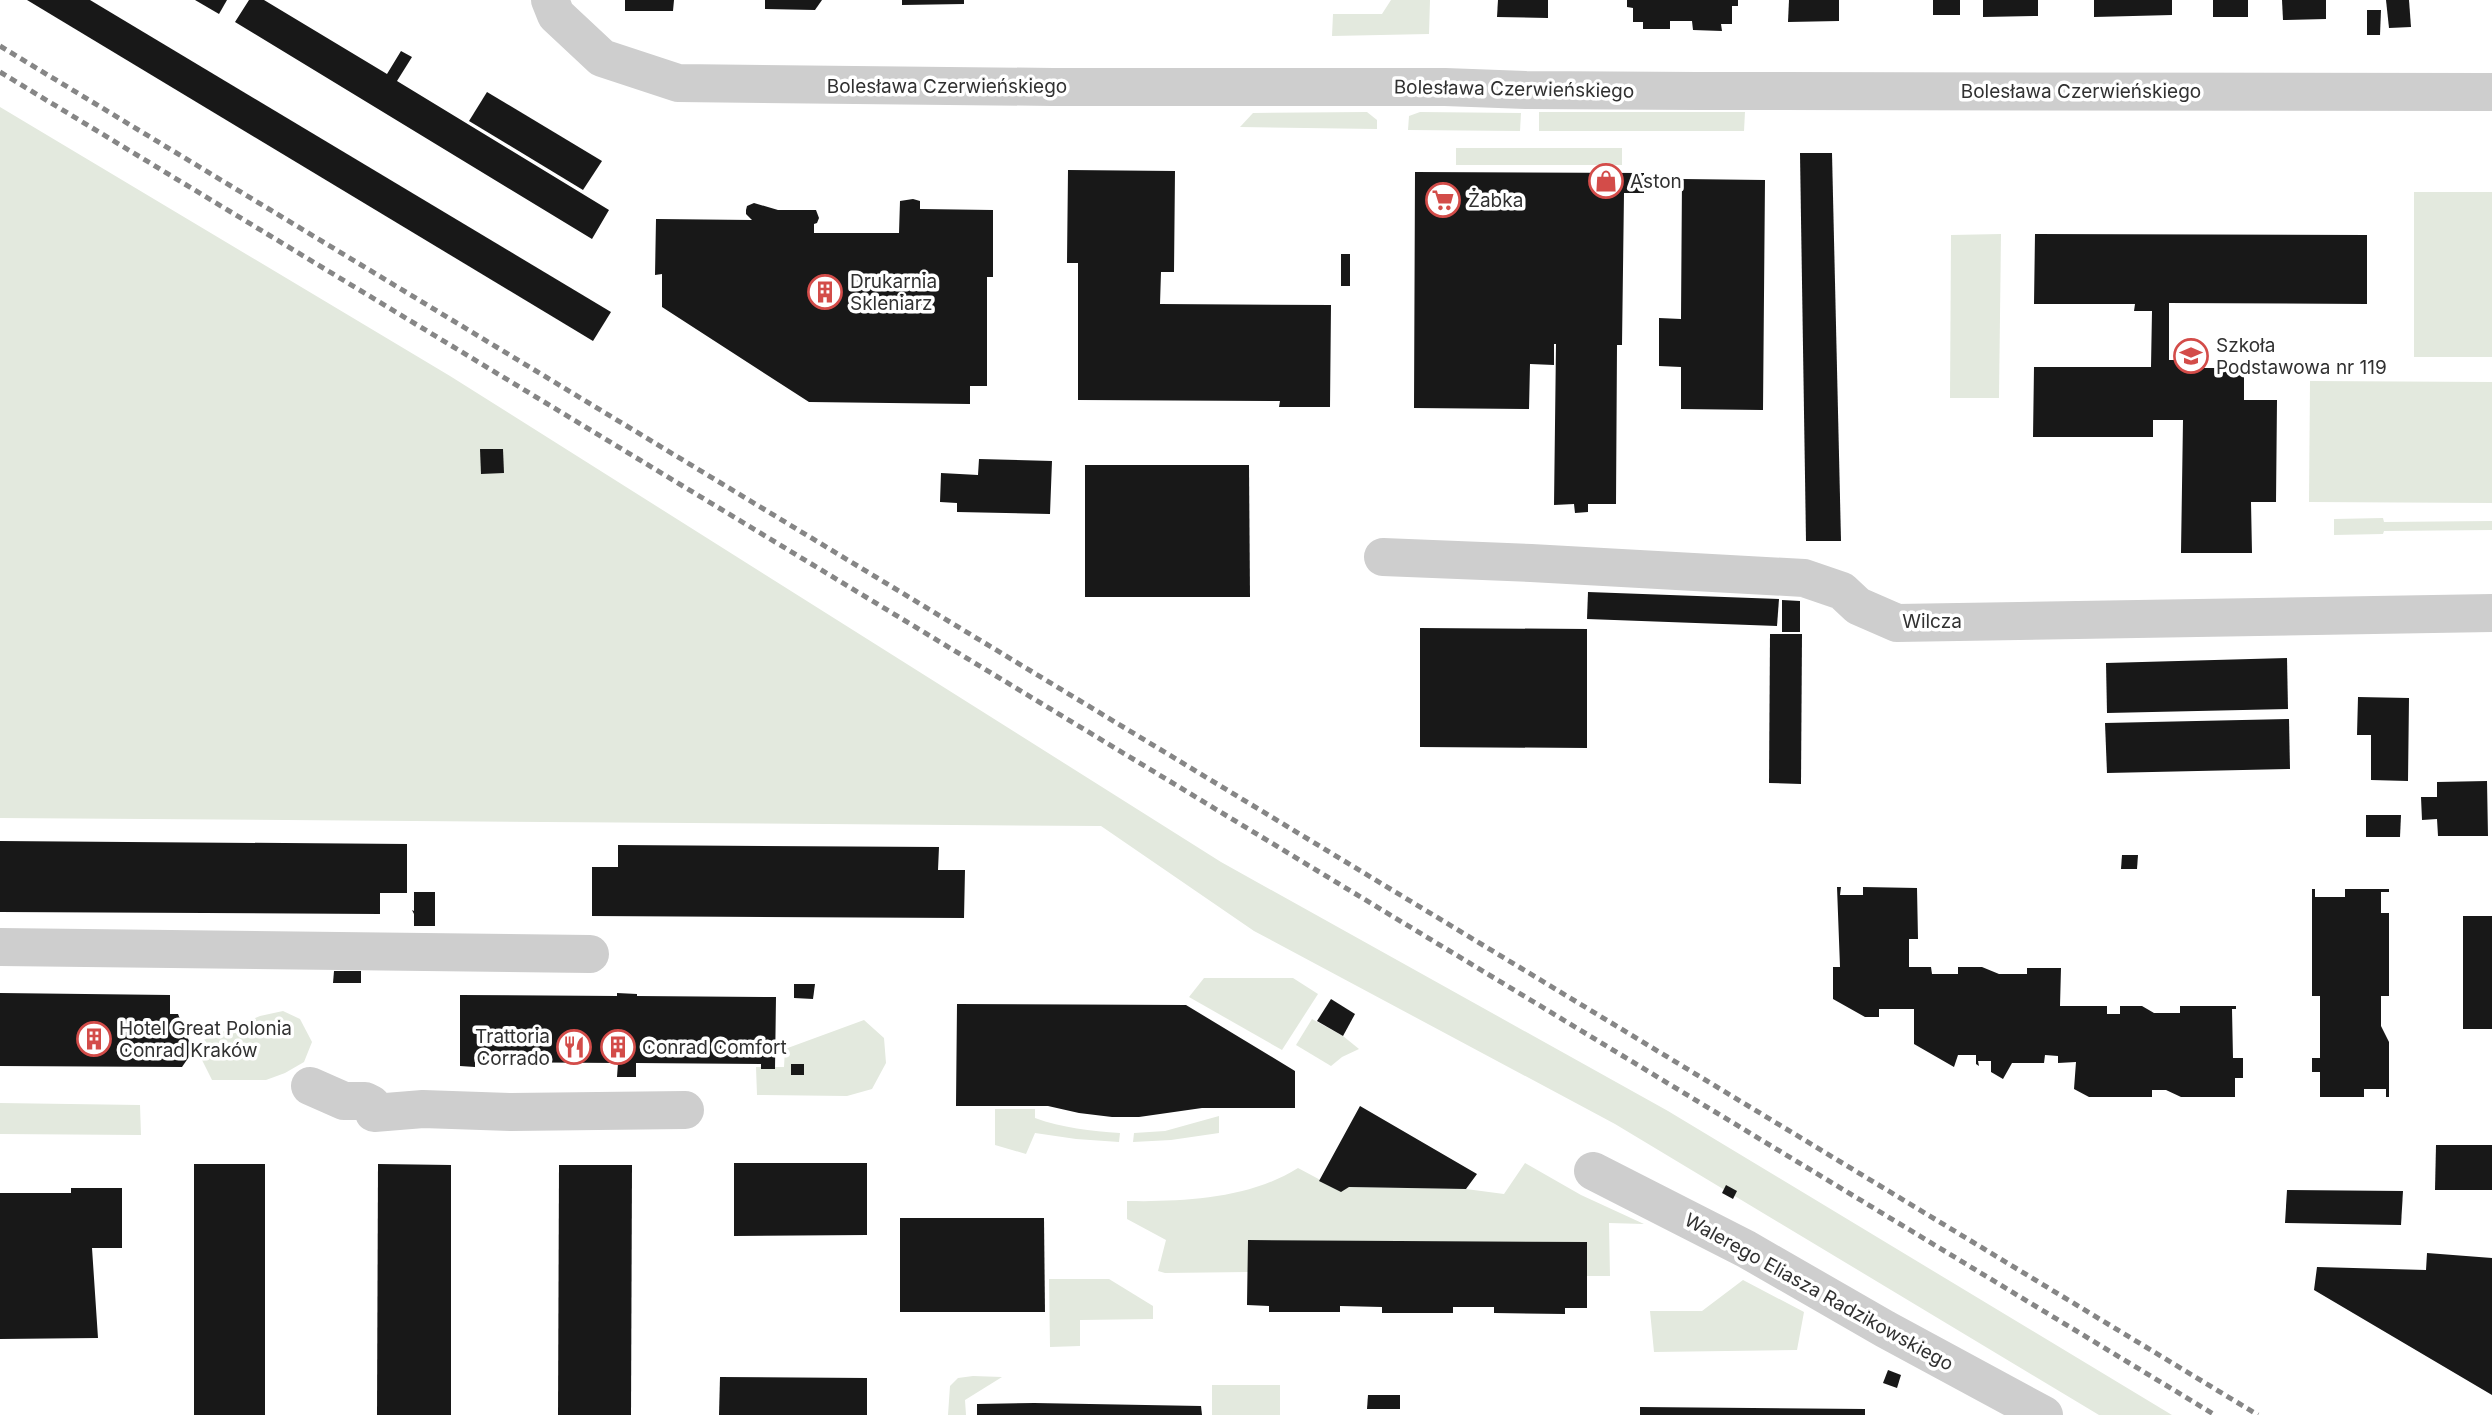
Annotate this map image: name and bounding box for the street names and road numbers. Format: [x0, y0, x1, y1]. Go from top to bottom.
street label: Bolesława Czerwieńskiego [827, 75, 1067, 98]
street label: Bolesława Czerwieńskiego [1394, 75, 1634, 103]
street label: Bolesława Czerwieńskiego [1961, 80, 2201, 103]
street label: Wilcza [1902, 610, 1962, 633]
street label: Walerego Eliasza Radzikowskiego [1681, 1208, 1957, 1376]

